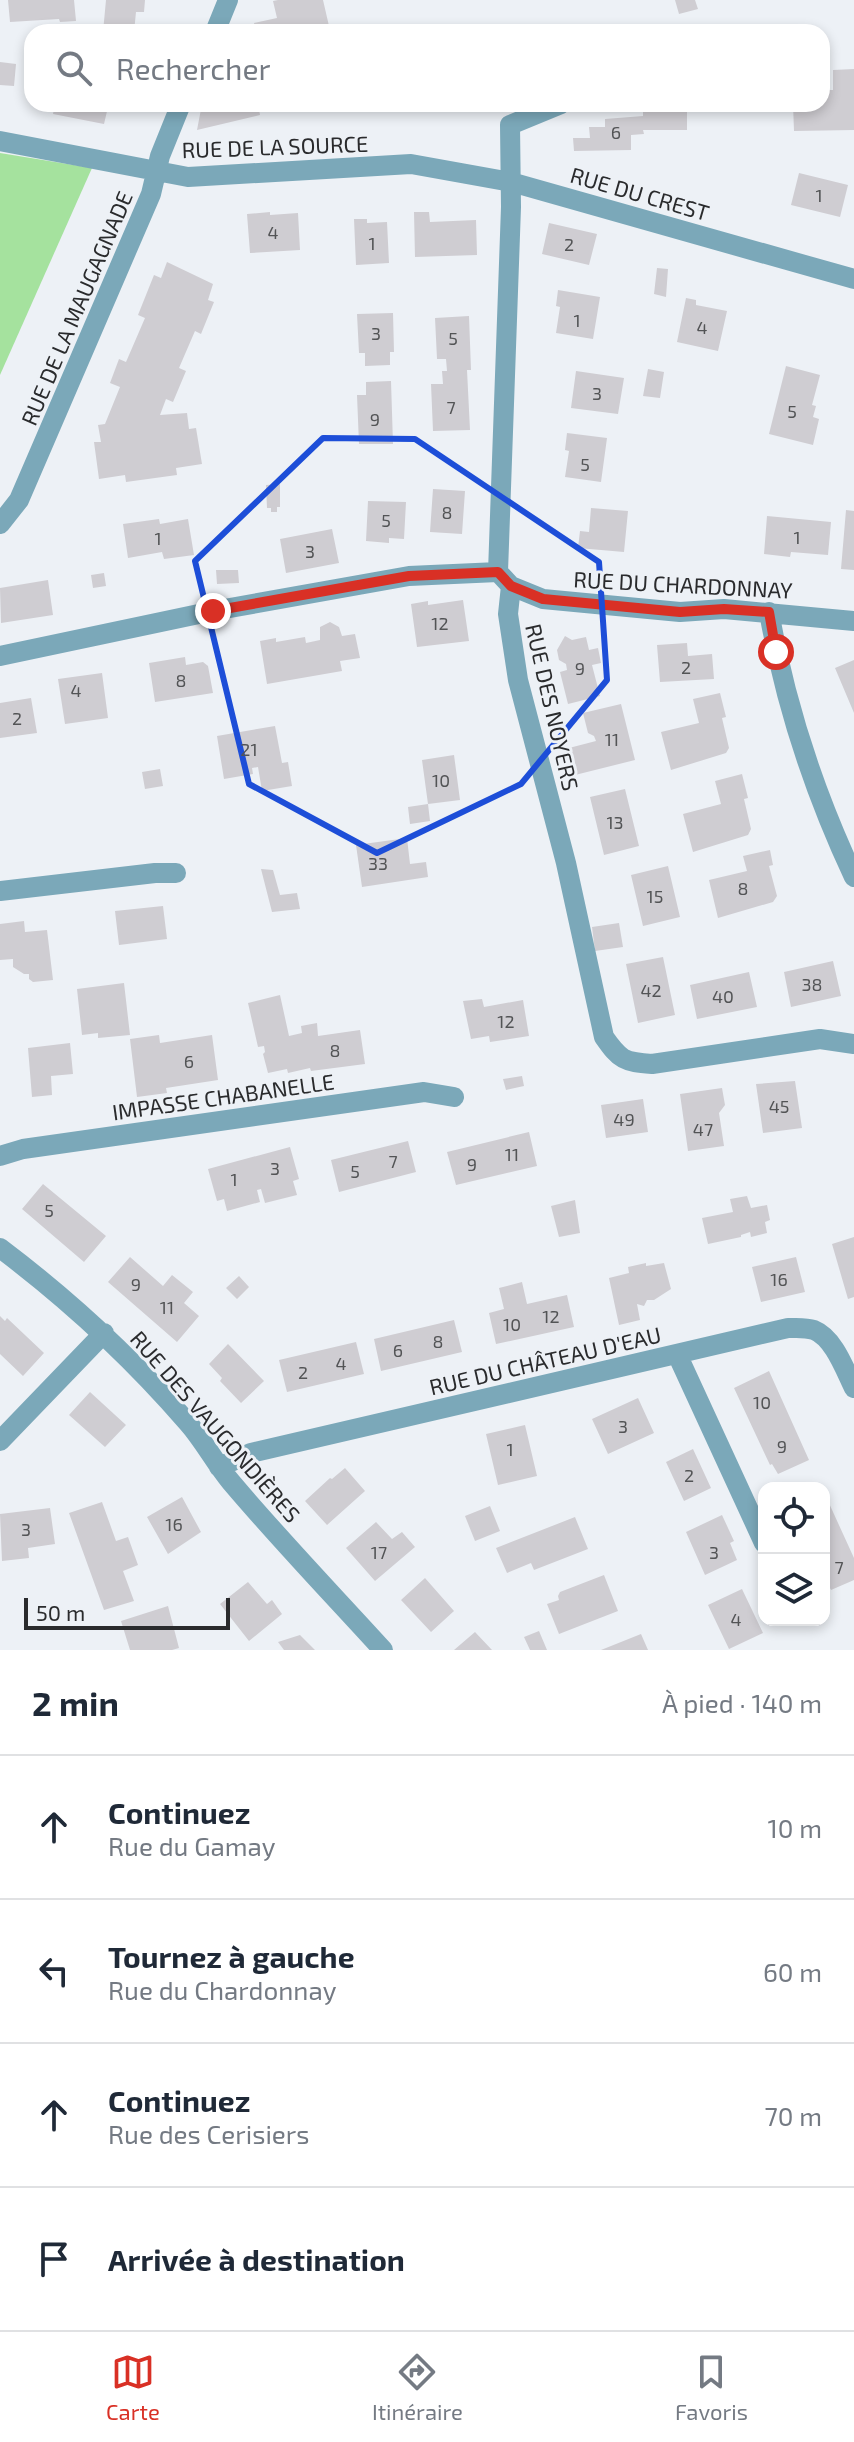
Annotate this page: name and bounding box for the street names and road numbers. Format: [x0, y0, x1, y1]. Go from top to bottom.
street label: RUE DE LA SOURCE [181, 130, 369, 162]
street label: RUE DU CREST [568, 161, 713, 225]
street label: RUE DE LA MAUGAGNADE [15, 187, 137, 429]
street label: RUE DU CHARDONNAY [573, 565, 794, 603]
street label: RUE DES NOYERS [521, 621, 585, 793]
street label: IMPASSE CHABANELLE [110, 1068, 336, 1124]
street label: RUE DU CHÂTEAU D'EAU [426, 1321, 664, 1399]
street label: RUE DES VAUGONDIÈRES [126, 1325, 306, 1527]

